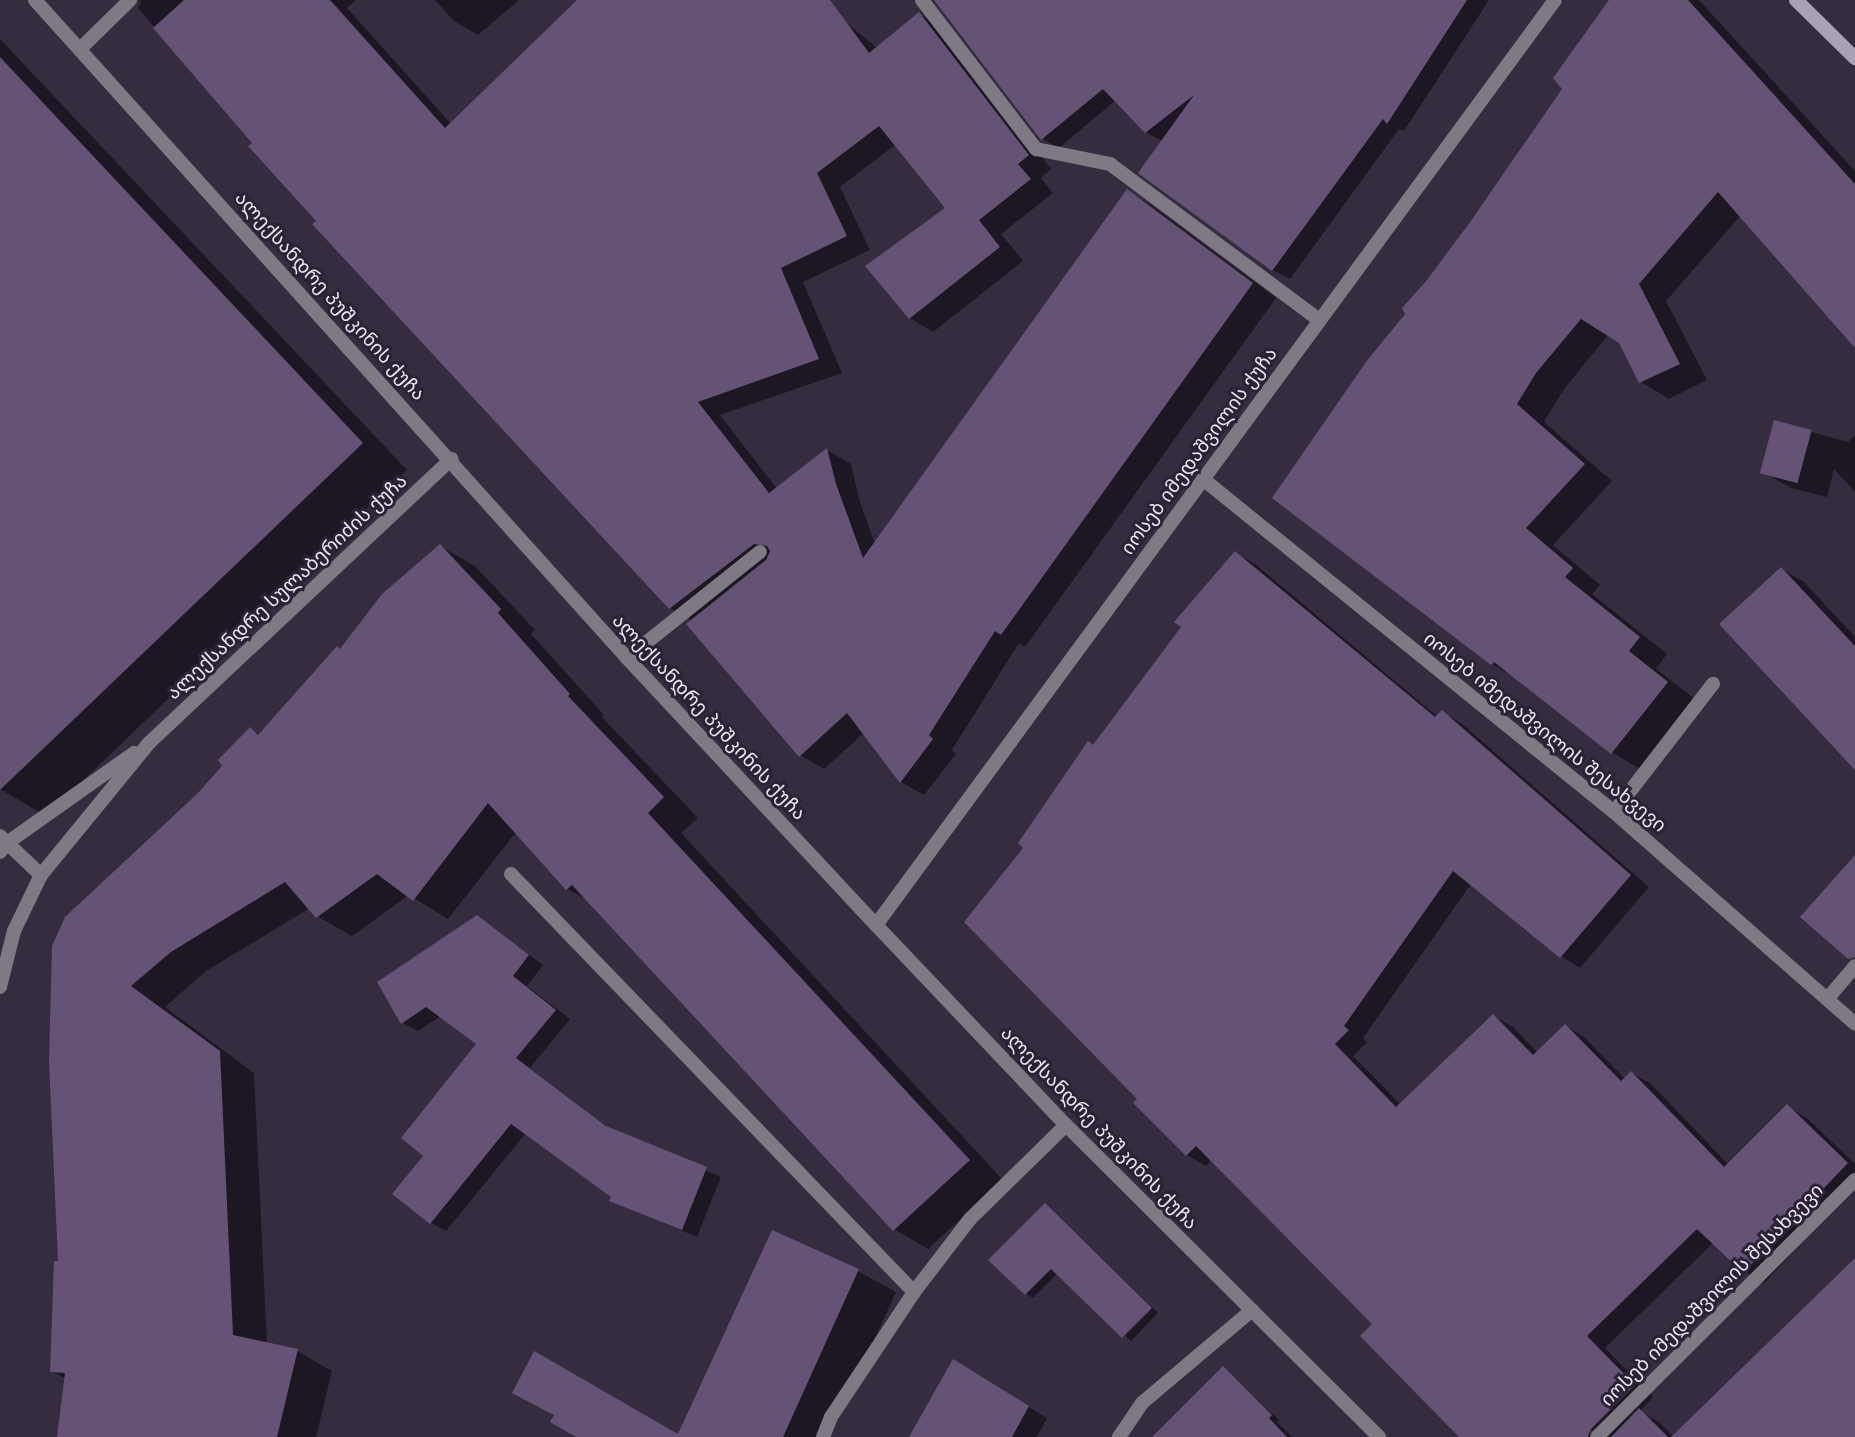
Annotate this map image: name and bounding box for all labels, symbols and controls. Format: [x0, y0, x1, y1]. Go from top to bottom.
street label: ალექსანდრე პუშკინის ქუჩა [230, 187, 430, 405]
street label: იოსებ იმედაშვილის ქუჩა [1116, 343, 1282, 559]
street label: ალექსანდრე სულაბერიძის ქუჩა [162, 470, 412, 704]
street label: ალექსანდრე პუშკინის ქუჩა [607, 609, 811, 825]
street label: იოსებ იმედაშვილის შესახვევი [1419, 627, 1671, 837]
street label: ალექსანდრე პუშკინის ქუჩა [996, 1022, 1202, 1234]
street label: იოსებ იმედაშვილის შესახვევი [1596, 1179, 1828, 1411]

